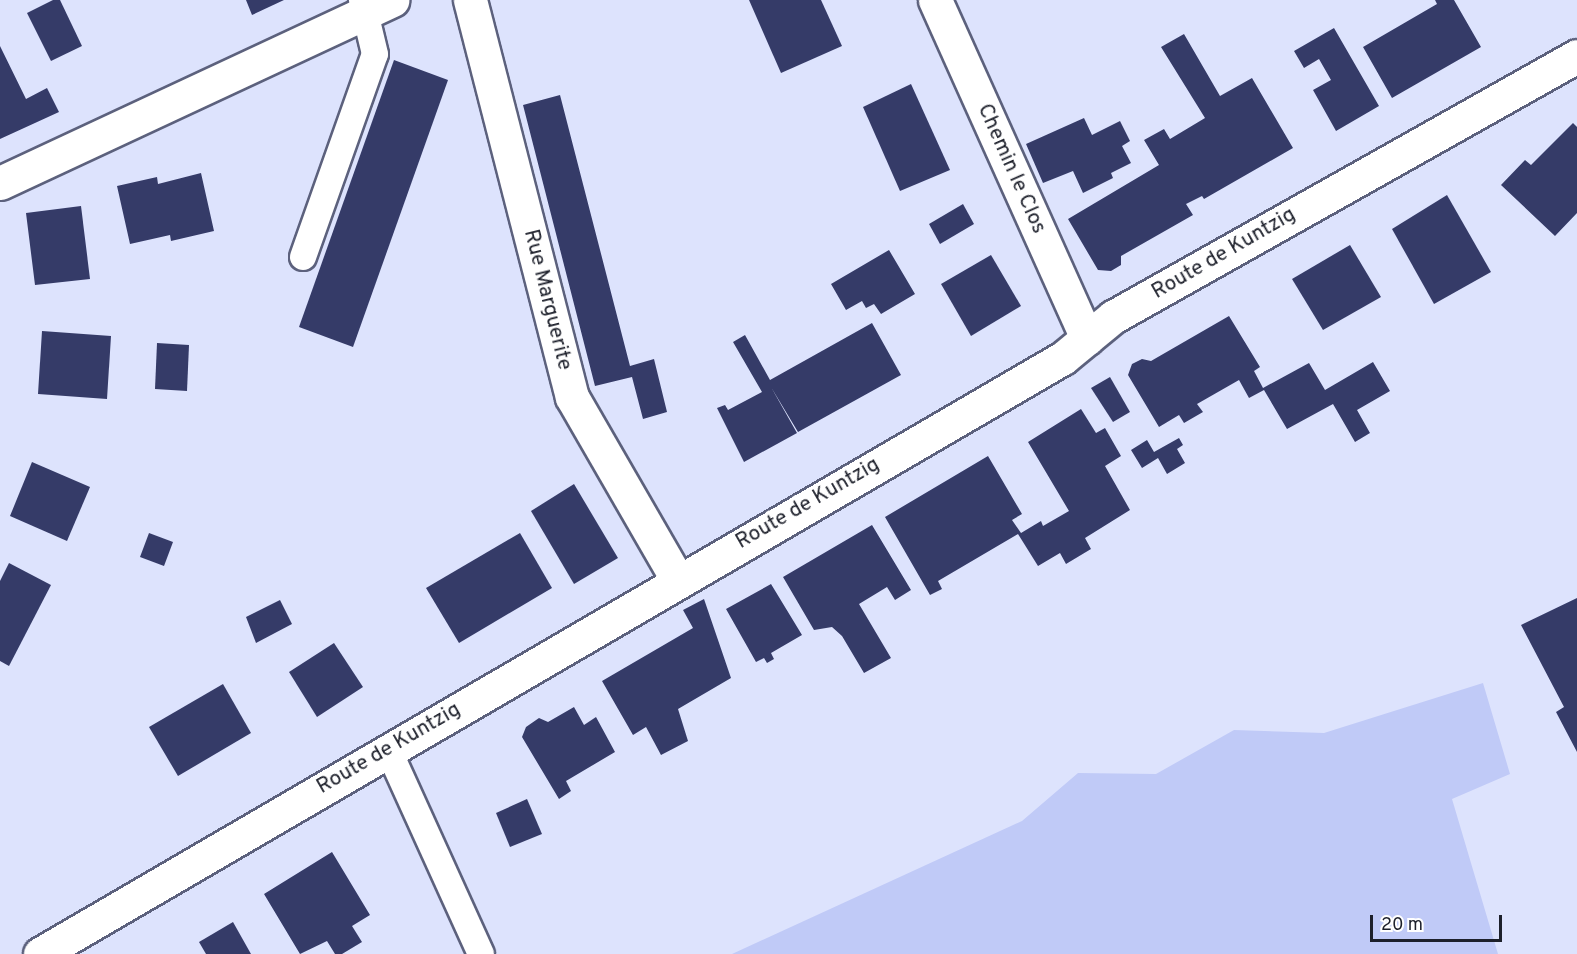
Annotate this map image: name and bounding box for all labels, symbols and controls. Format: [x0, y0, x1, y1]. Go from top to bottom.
street label: Chemin le Clos [971, 100, 1051, 238]
street label: Route de Kuntzig [1148, 203, 1300, 305]
street label: Rue Marguerite [517, 227, 577, 373]
street label: Route de Kuntzig [732, 453, 884, 555]
street label: Route de Kuntzig [313, 698, 465, 800]
scale bar [1373, 903, 1505, 941]
text: 20 m [1381, 914, 1423, 937]

